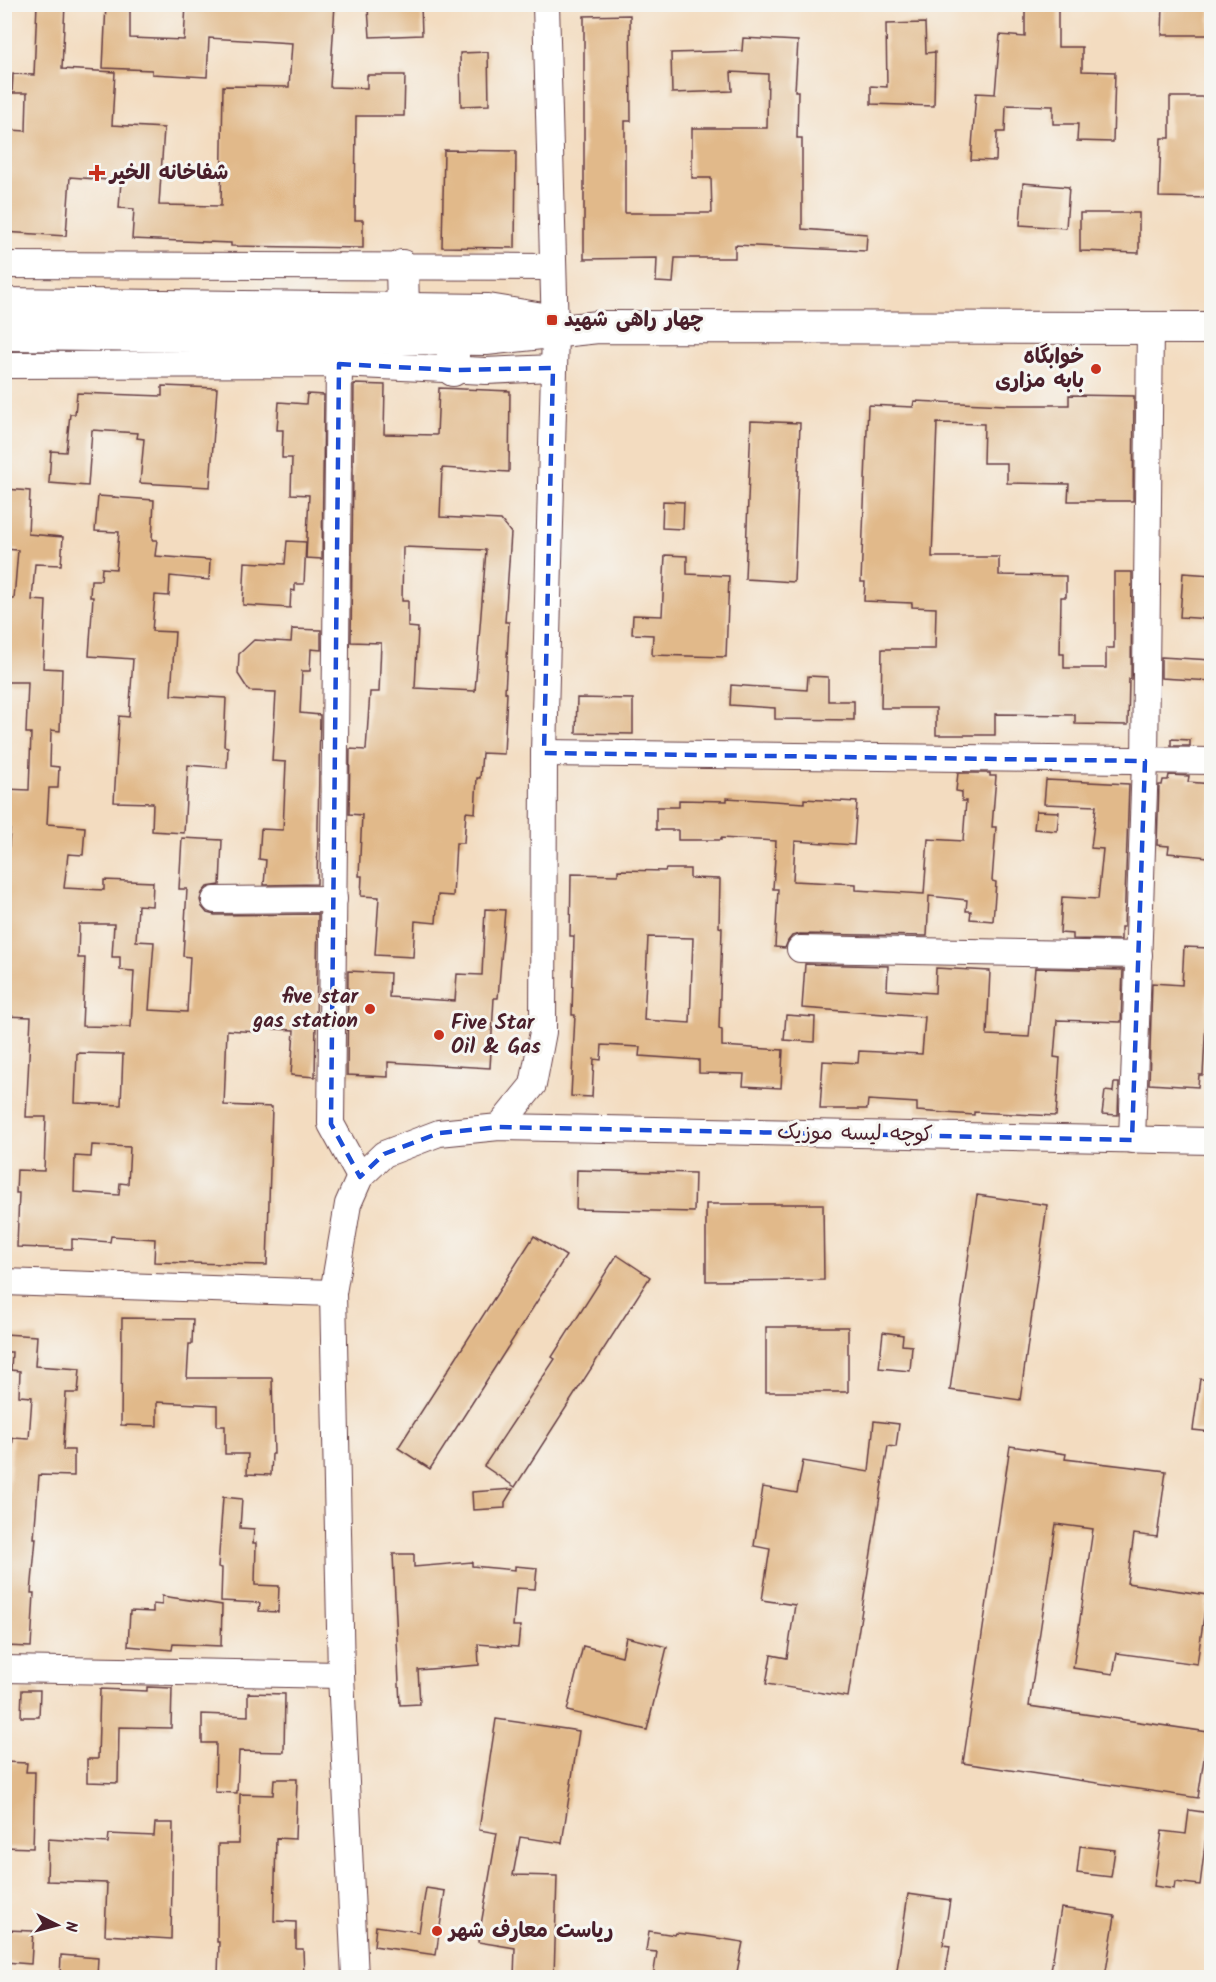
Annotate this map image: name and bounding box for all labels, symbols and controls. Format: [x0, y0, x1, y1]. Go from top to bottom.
place label: شفاخانه الخیر [108, 157, 228, 190]
marker: شفاخانه الخیر [88, 164, 106, 182]
place label: چهار راهی شهید [564, 304, 704, 337]
marker: چهار راهی شهید [545, 313, 559, 327]
place label: خوابگاه بابه مزاری [995, 341, 1084, 398]
marker: خوابگاه بابه مزاری [1089, 362, 1103, 376]
place label: five star gas station [252, 981, 359, 1038]
marker: five star gas station [363, 1002, 377, 1016]
place label: Five Star Oil & Gas [451, 1007, 541, 1064]
marker: Five Star Oil & Gas [432, 1028, 446, 1042]
street label: کوچه لیسه موزیک [777, 1116, 933, 1152]
north arrow [27, 1895, 87, 1955]
place label: ریاست معارف شهر [447, 1915, 613, 1948]
text: N [57, 1920, 83, 1933]
marker: ریاست معارف شهر [430, 1924, 444, 1938]

